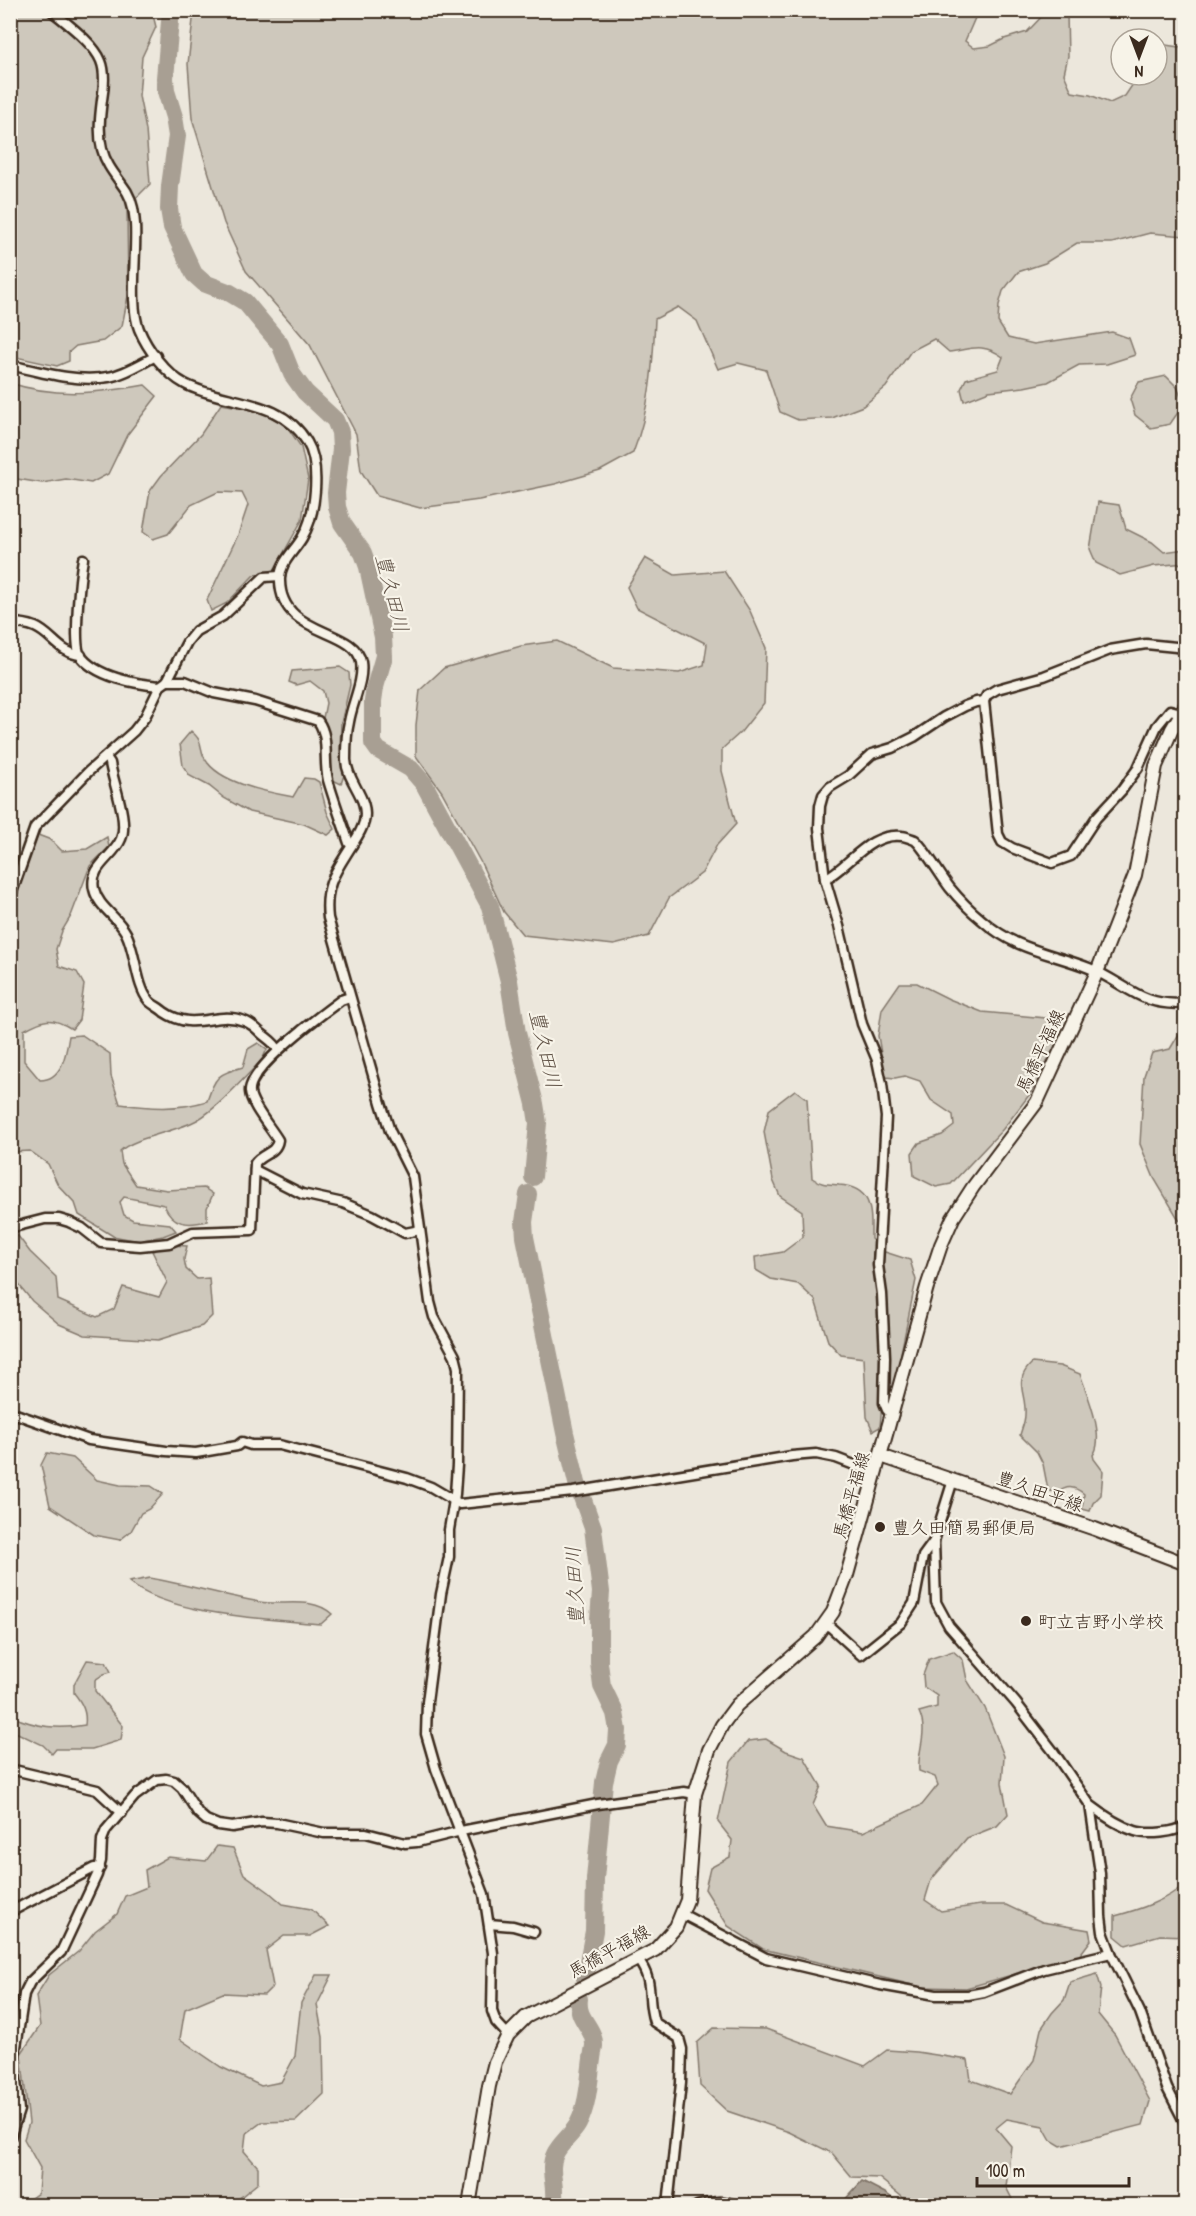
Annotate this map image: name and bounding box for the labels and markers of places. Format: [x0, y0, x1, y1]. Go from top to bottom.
place label: 豊久田簡易郵便局 [892, 1515, 1036, 1540]
marker: 豊久田簡易郵便局 [873, 1520, 887, 1534]
place label: 町立吉野小学校 [1038, 1609, 1164, 1634]
marker: 町立吉野小学校 [1019, 1614, 1033, 1628]

